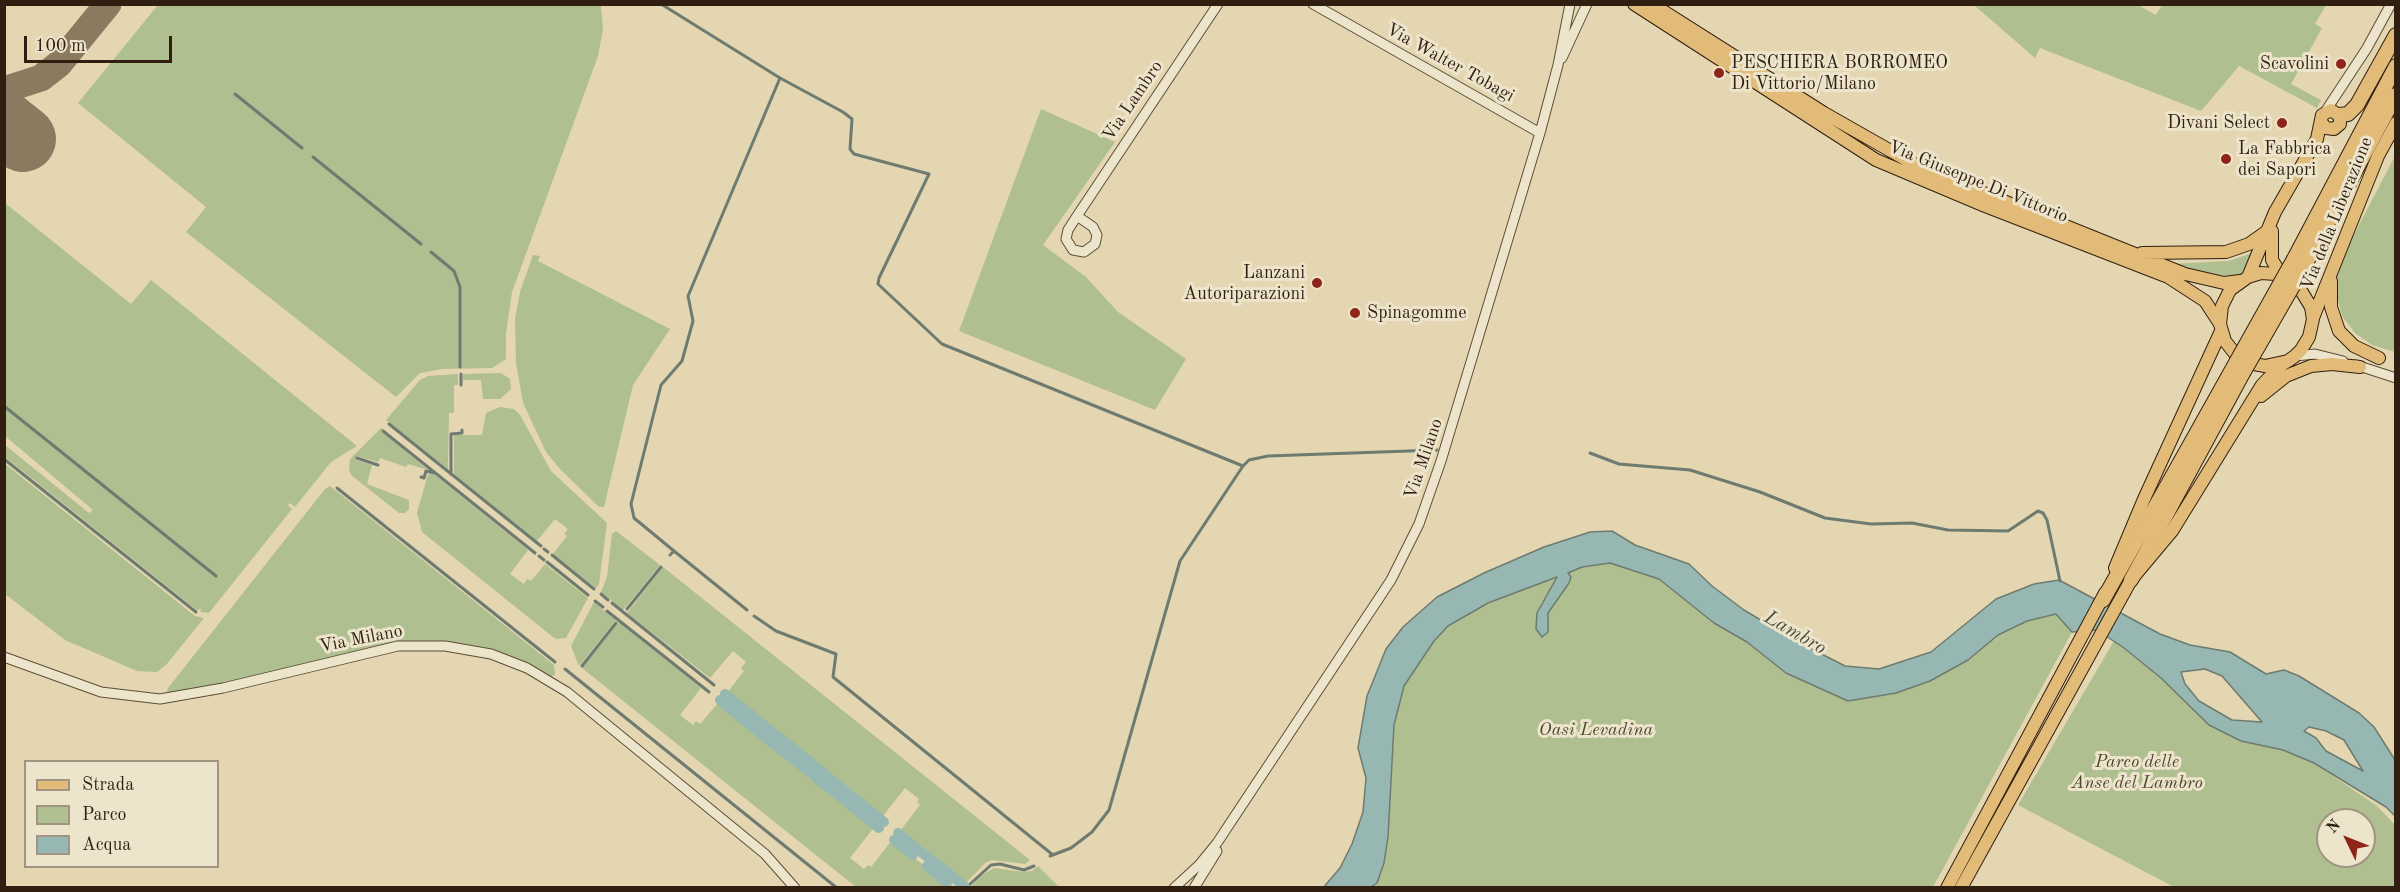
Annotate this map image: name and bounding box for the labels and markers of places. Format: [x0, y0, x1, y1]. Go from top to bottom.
place label: PESCHIERA BORROMEO Di Vittorio/Milano [1731, 52, 1948, 94]
place label: Scavolini [2260, 53, 2329, 75]
marker: Scavolini [2334, 57, 2348, 71]
marker: PESCHIERA BORROMEO Di Vittorio/Milano [1712, 66, 1726, 80]
place label: Divani Select [2167, 112, 2270, 134]
marker: Divani Select [2275, 116, 2289, 130]
place label: La Fabbrica dei Sapori [2238, 138, 2331, 180]
marker: La Fabbrica dei Sapori [2219, 152, 2233, 166]
place label: Lanzani Autoriparazioni [1183, 262, 1305, 304]
marker: Lanzani Autoriparazioni [1310, 276, 1324, 290]
place label: Spinagomme [1367, 302, 1466, 324]
marker: Spinagomme [1348, 306, 1362, 320]

